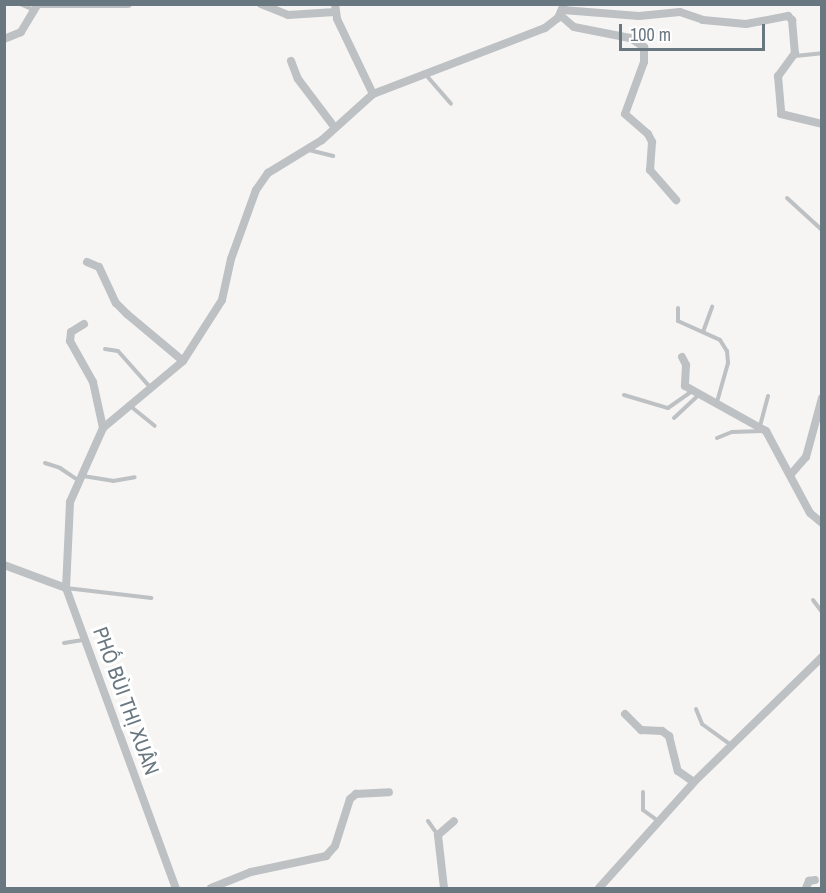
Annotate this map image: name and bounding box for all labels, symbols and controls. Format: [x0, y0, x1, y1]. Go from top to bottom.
scale bar [622, 12, 768, 50]
text: 100 m [630, 22, 671, 47]
street label: PHỐ BÙI THỊ XUÂN [87, 623, 165, 779]

